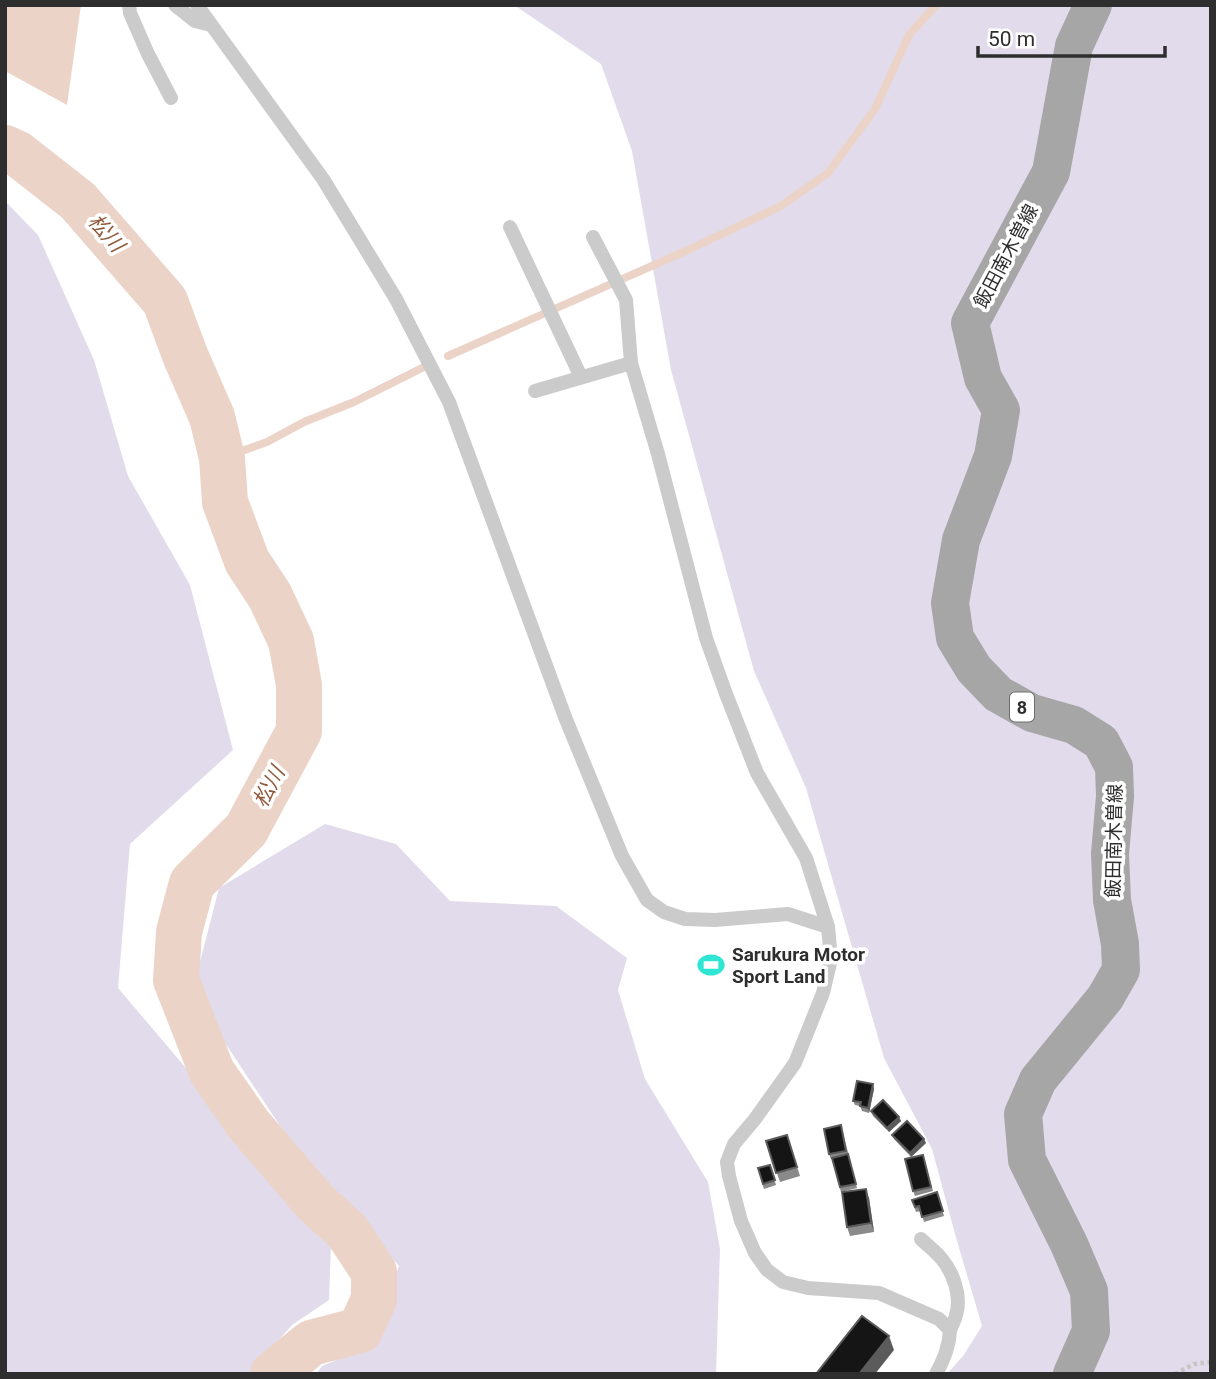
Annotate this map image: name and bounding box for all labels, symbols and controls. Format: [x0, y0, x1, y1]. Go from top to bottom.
scale bar [978, 14, 1165, 58]
text: 50 m [988, 27, 1035, 51]
street label: 飯田南木曽線 [969, 200, 1043, 312]
water label: 松川 [83, 209, 130, 258]
road number: 8 [1010, 692, 1034, 722]
water label: 松川 [249, 761, 290, 811]
street label: 飯田南木曽線 [1102, 784, 1126, 898]
place label: Sarukura Motor Sport Land [732, 943, 865, 988]
sports icon: Sarukura Motor Sport Land [696, 950, 726, 980]

